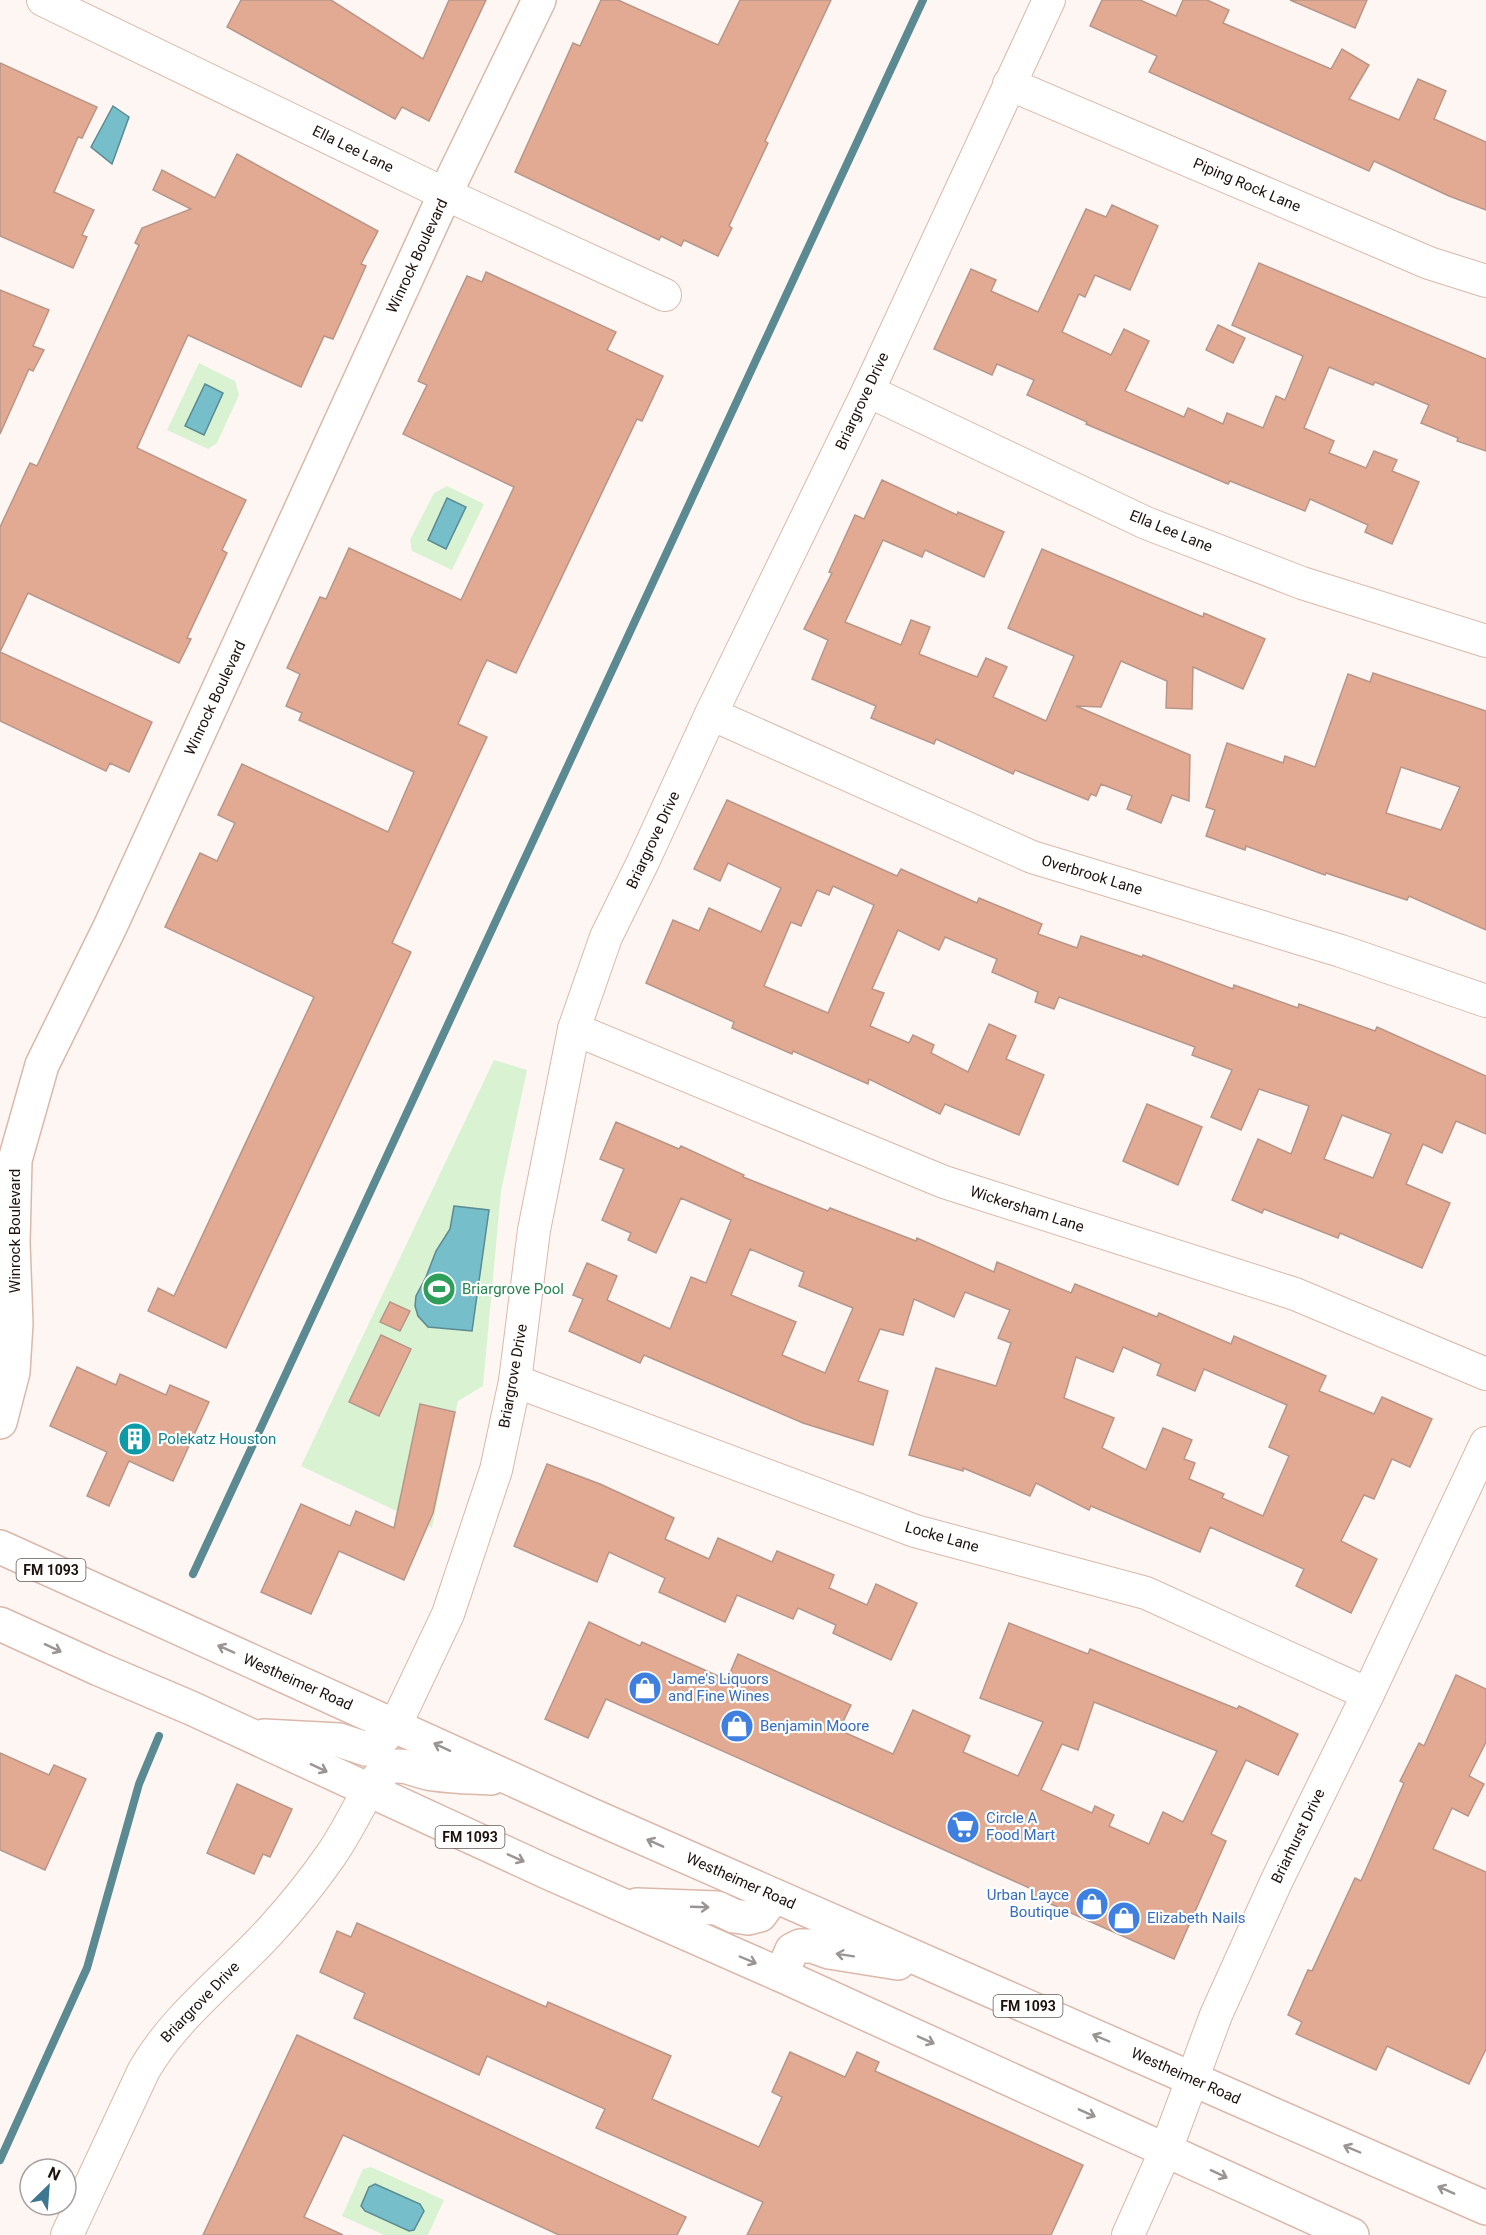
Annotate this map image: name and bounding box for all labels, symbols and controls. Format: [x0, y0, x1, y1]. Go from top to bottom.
street label: Ella Lee Lane [310, 122, 396, 176]
street label: Piping Rock Lane [1191, 154, 1304, 216]
street label: Winrock Boulevard [383, 196, 451, 316]
street label: Briargrove Drive [832, 349, 892, 453]
street label: Ella Lee Lane [1127, 506, 1215, 556]
street label: Winrock Boulevard [181, 638, 249, 758]
street label: Briargrove Drive [623, 788, 683, 892]
street label: Overbrook Lane [1039, 851, 1145, 899]
street label: Winrock Boulevard [6, 1169, 24, 1293]
street label: Wickersham Lane [968, 1182, 1086, 1236]
sports icon: Briargrove Pool [421, 1271, 457, 1307]
place label: Briargrove Pool [462, 1280, 564, 1298]
street label: Briargrove Drive [495, 1322, 531, 1430]
building icon: Polekatz Houston [117, 1421, 153, 1457]
place label: Polekatz Houston [158, 1430, 276, 1448]
street label: Locke Lane [903, 1518, 981, 1556]
road number: FM 1093 [16, 1559, 86, 1581]
one-way arrow [44, 1643, 62, 1655]
one-way arrow [217, 1643, 236, 1654]
street label: Westheimer Road [240, 1650, 356, 1714]
shop icon: Jame's Liquors and Fine Wines [627, 1670, 663, 1706]
place label: Jame's Liquors and Fine Wines [668, 1670, 769, 1705]
shop icon: Benjamin Moore [719, 1708, 755, 1744]
place label: Benjamin Moore [760, 1717, 869, 1735]
one-way arrow [433, 1741, 451, 1753]
one-way arrow [310, 1763, 328, 1775]
street label: Briarhurst Drive [1267, 1786, 1329, 1886]
supermarket icon: Circle A Food Mart [945, 1809, 981, 1845]
place label: Circle A Food Mart [986, 1809, 1055, 1844]
road number: FM 1093 [436, 1826, 504, 1848]
one-way arrow [646, 1837, 665, 1848]
street label: Westheimer Road [683, 1849, 799, 1913]
one-way arrow [506, 1852, 524, 1864]
place label: Urban Layce Boutique [987, 1886, 1069, 1921]
shop icon: Urban Layce Boutique [1074, 1886, 1110, 1922]
shop icon: Elizabeth Nails [1106, 1900, 1142, 1936]
one-way arrow [689, 1901, 709, 1913]
place label: Elizabeth Nails [1147, 1909, 1246, 1927]
one-way arrow [835, 1949, 855, 1960]
one-way arrow [738, 1955, 757, 1966]
street label: Briargrove Drive [157, 1958, 243, 2046]
road number: FM 1093 [994, 1995, 1062, 2017]
one-way arrow [1092, 2032, 1111, 2043]
one-way arrow [916, 2035, 934, 2047]
street label: Westheimer Road [1128, 2044, 1244, 2108]
one-way arrow [1077, 2108, 1095, 2120]
one-way arrow [1343, 2142, 1361, 2154]
north arrow [18, 2157, 78, 2217]
text: N [45, 2163, 63, 2185]
one-way arrow [1210, 2168, 1228, 2180]
one-way arrow [1437, 2184, 1455, 2195]

